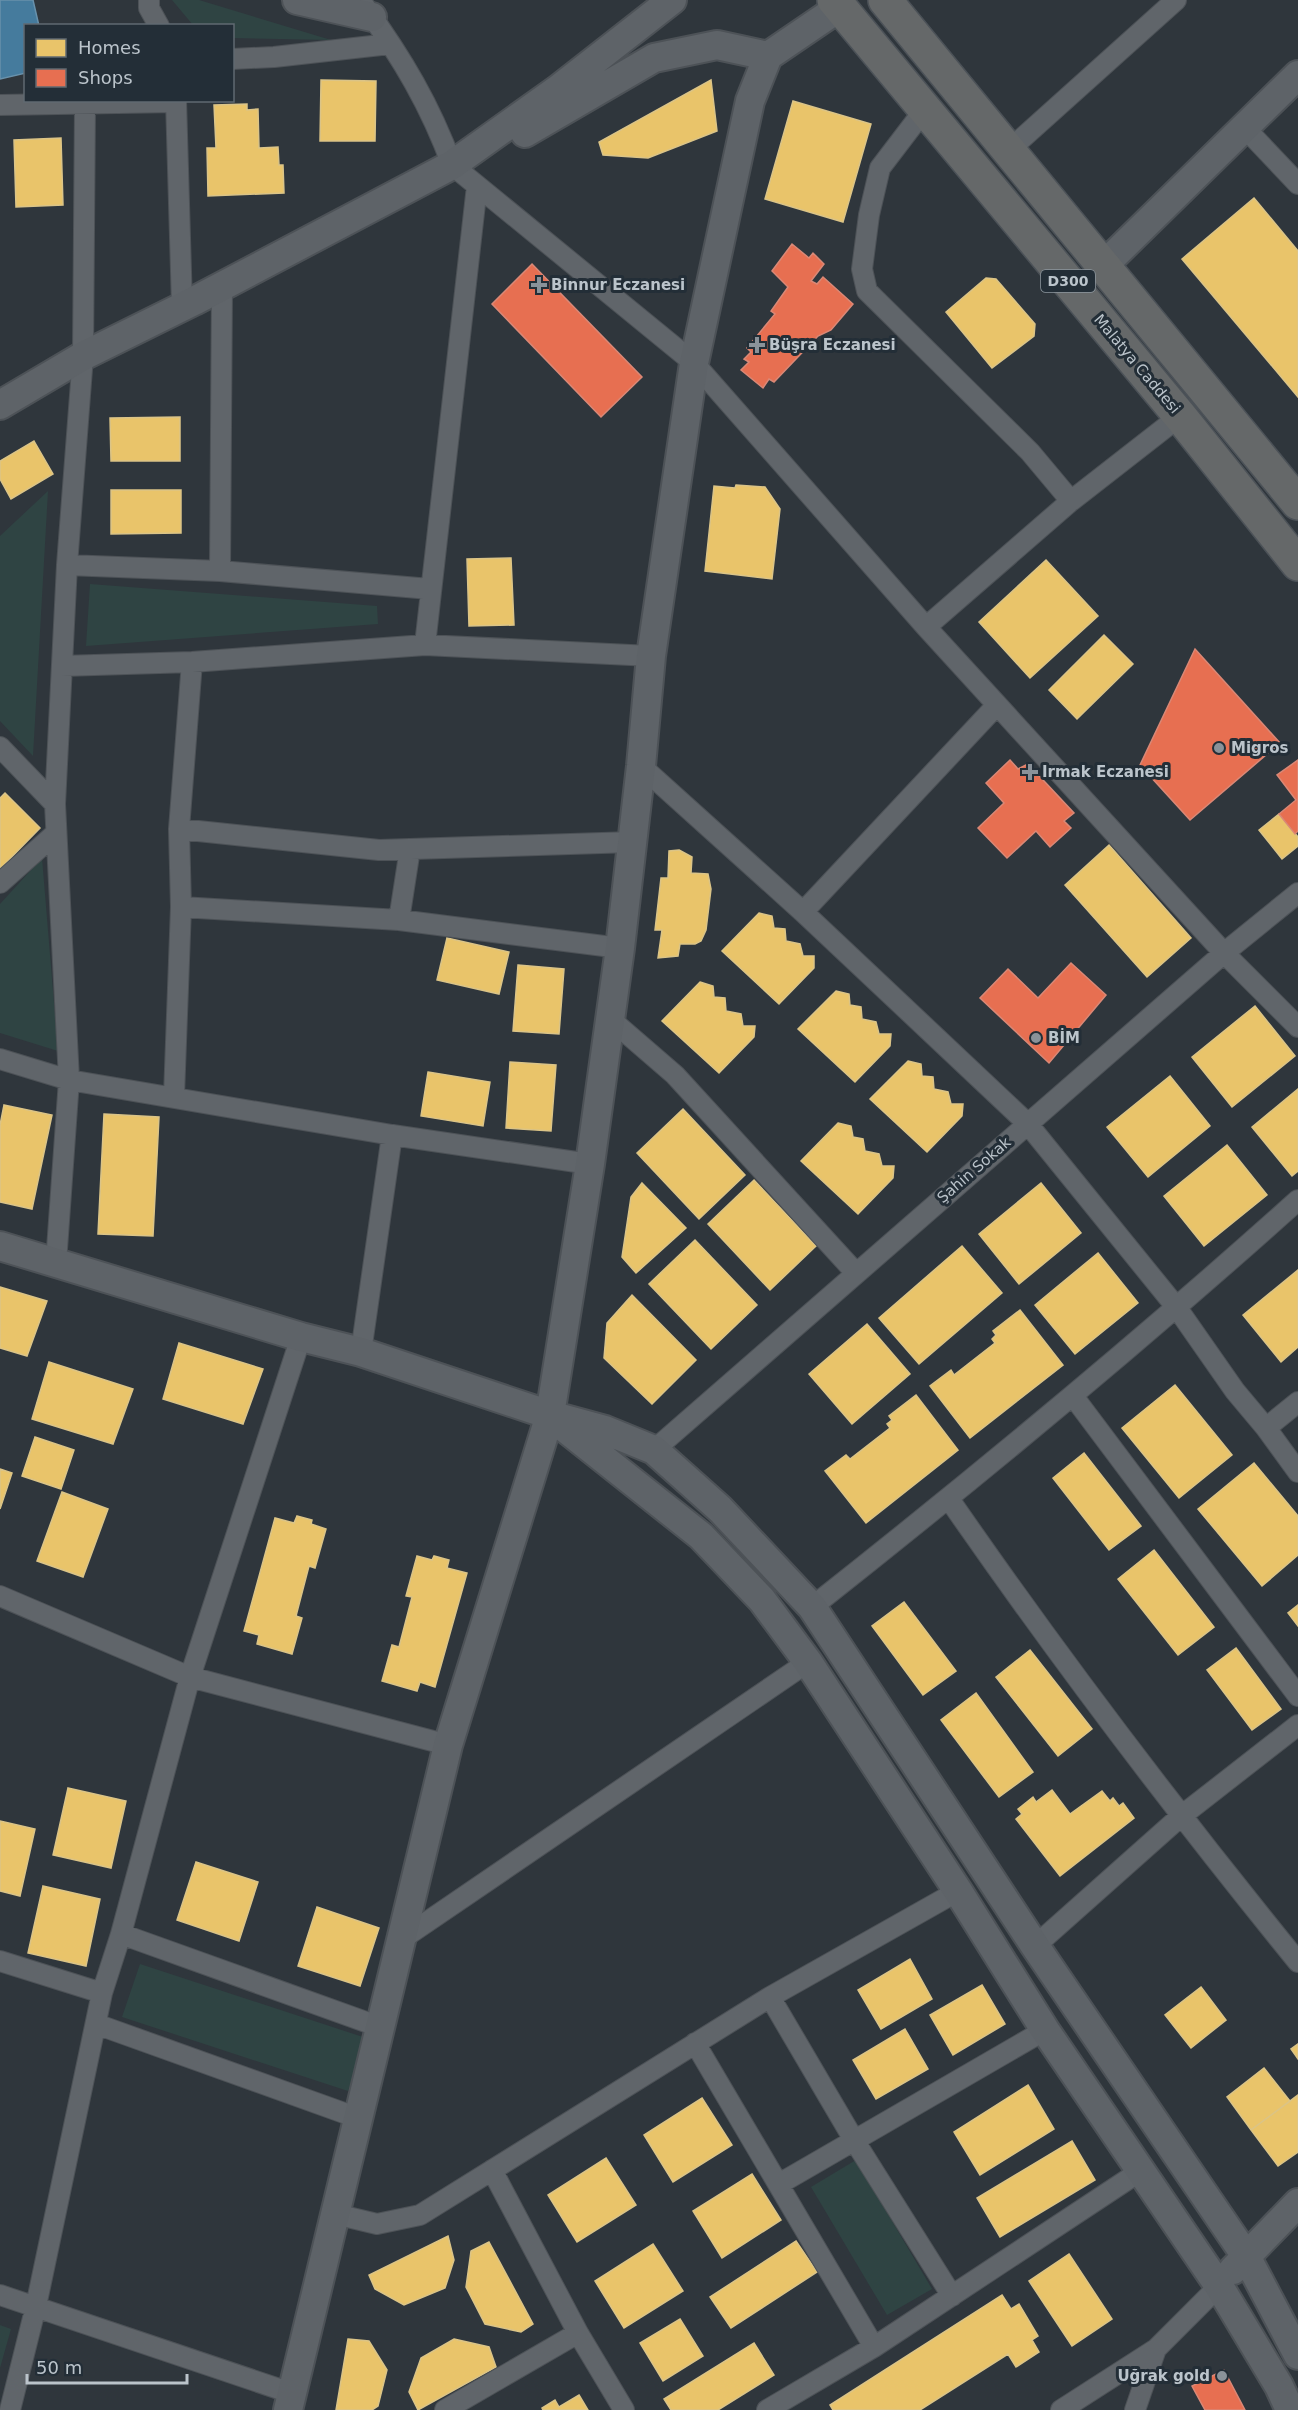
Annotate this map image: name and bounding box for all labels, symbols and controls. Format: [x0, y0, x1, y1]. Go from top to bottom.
legend [24, 24, 234, 102]
text: Homes [78, 37, 141, 58]
text: Shops [78, 67, 133, 88]
road number: D300 [1041, 270, 1095, 292]
place label: Binnur Eczanesi [551, 276, 685, 294]
marker: Binnur Eczanesi [532, 278, 546, 292]
street label: Malatya Caddesi [1090, 311, 1184, 417]
place label: Büşra Eczanesi [769, 336, 896, 354]
marker: Büşra Eczanesi [750, 338, 764, 352]
place label: Migros [1231, 739, 1289, 757]
marker: Migros [1212, 741, 1226, 755]
place label: Irmak Eczanesi [1042, 763, 1169, 781]
marker: Irmak Eczanesi [1023, 765, 1037, 779]
place label: BİM [1048, 1028, 1080, 1047]
marker: BİM [1029, 1031, 1043, 1045]
street label: Şahin Sokak [934, 1133, 1015, 1207]
scale bar [27, 2347, 188, 2385]
text: 50 m [36, 2357, 82, 2378]
place label: Uğrak gold [1117, 2367, 1210, 2385]
marker: Uğrak gold [1215, 2369, 1229, 2383]

